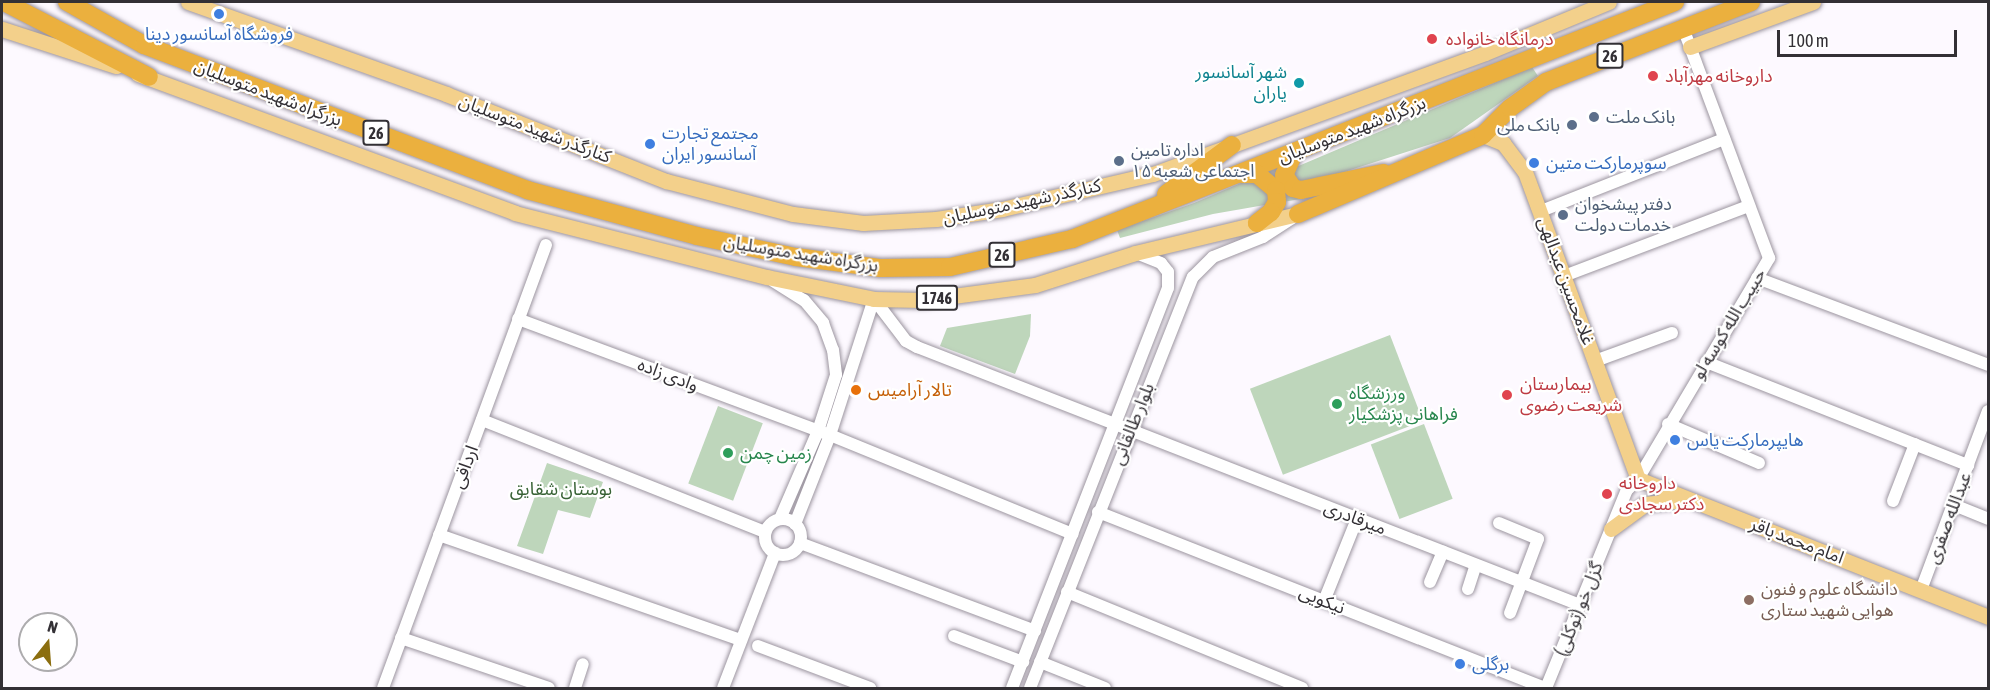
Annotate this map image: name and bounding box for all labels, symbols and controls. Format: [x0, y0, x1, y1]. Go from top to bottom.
marker: فروشگاه آسانسور دینا [212, 7, 226, 21]
scale bar [1780, 18, 1960, 56]
place label: فروشگاه آسانسور دینا [145, 23, 293, 45]
place label: درمانگاه خانواده [1446, 28, 1553, 50]
marker: درمانگاه خانواده [1423, 30, 1441, 48]
text: 100 m [1788, 30, 1829, 51]
road number: 26 [1595, 43, 1625, 69]
street label: بزرگراه شهید متوسلیان [191, 55, 345, 131]
place label: شهر آسانسور یاران [1195, 62, 1287, 104]
place label: داروخانه مهرآباد [1665, 65, 1773, 87]
marker: داروخانه مهرآباد [1646, 69, 1660, 83]
marker: شهر آسانسور یاران [1292, 76, 1306, 90]
street label: کنارگذر شهید متوسلیان [456, 90, 614, 168]
street label: بزرگراه شهید متوسلیان [1275, 92, 1429, 168]
place label: بانک ملت [1606, 106, 1675, 128]
marker: بانک ملت [1587, 110, 1601, 124]
place label: بانک ملی [1497, 114, 1560, 136]
marker: بانک ملی [1565, 118, 1579, 132]
road number: 26 [361, 120, 391, 146]
place label: مجتمع تجارت آسانسور ایران [662, 123, 759, 166]
marker: مجتمع تجارت آسانسور ایران [643, 137, 657, 151]
place label: اداره تامین اجتماعی شعبه ۱۵ [1131, 140, 1254, 182]
place label: سوپرمارکت متین [1546, 152, 1667, 174]
marker: اداره تامین اجتماعی شعبه ۱۵ [1112, 154, 1126, 168]
marker: سوپرمارکت متین [1527, 156, 1541, 170]
street label: کنارگذر شهید متوسلیان [941, 175, 1103, 229]
place label: دفتر پیشخوان خدمات دولت [1575, 194, 1672, 236]
marker: دفتر پیشخوان خدمات دولت [1556, 208, 1570, 222]
street label: غلامحسین عبدالهی [1533, 214, 1599, 348]
street label: بزرگراه شهید متوسلیان [722, 231, 880, 277]
road number: 26 [987, 242, 1017, 268]
street label: حبیب الله کوسه لو [1687, 265, 1771, 383]
road number: 1746 [914, 285, 960, 311]
street label: وادی زاده [635, 354, 701, 396]
place label: بیمارستان شریعت رضوی [1520, 374, 1622, 416]
place label: تالار آرامیس [868, 379, 952, 401]
street label: بلوار طالقانی [1107, 380, 1159, 468]
marker: تالار آرامیس [849, 383, 863, 397]
place label: ورزشگاه فراهانی پزشکیار [1349, 383, 1458, 426]
marker: بیمارستان شریعت رضوی [1498, 386, 1516, 404]
marker: ورزشگاه فراهانی پزشکیار [1330, 397, 1344, 411]
place label: هایپرمارکت یاس [1687, 429, 1804, 451]
marker: هایپرمارکت یاس [1668, 433, 1682, 447]
street label: ارداقی [447, 442, 483, 492]
place label: زمین چمن [740, 442, 812, 464]
marker: زمین چمن [721, 446, 735, 460]
street label: عبدالله صفری [1922, 469, 1976, 567]
place label: داروخانه دکتر سجادی [1619, 473, 1704, 516]
park label: بوستان شقایق [510, 478, 612, 500]
marker: داروخانه دکتر سجادی [1600, 487, 1614, 501]
street label: میرقادری [1321, 496, 1389, 540]
street label: امام محمد باقر [1747, 513, 1847, 569]
street label: گزل خو (توکلی) [1550, 559, 1608, 659]
place label: دانشگاه علوم و فنون هوایی شهید ستاری [1761, 579, 1898, 622]
street label: نیکویی [1296, 581, 1348, 619]
marker: دانشگاه علوم و فنون هوایی شهید ستاری [1742, 593, 1756, 607]
north arrow [18, 612, 78, 672]
text: N [46, 617, 60, 637]
place label: برگلی [1472, 653, 1509, 675]
marker: برگلی [1453, 657, 1467, 671]

